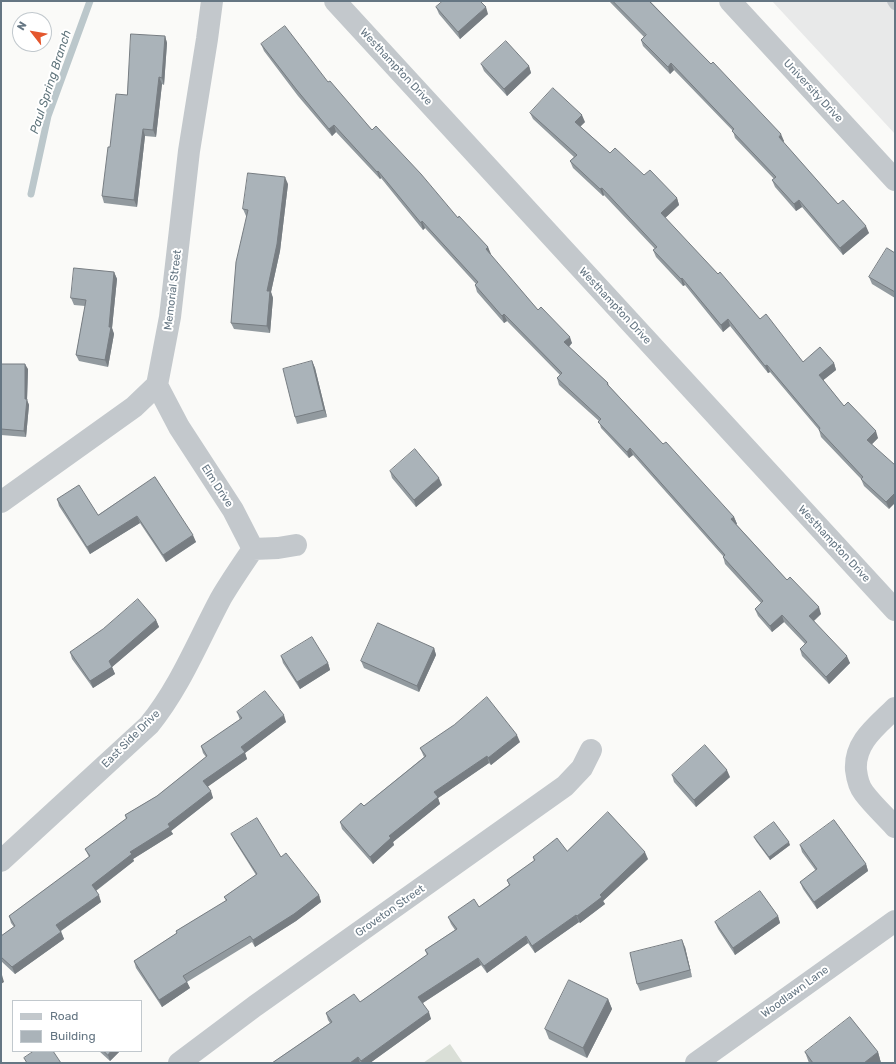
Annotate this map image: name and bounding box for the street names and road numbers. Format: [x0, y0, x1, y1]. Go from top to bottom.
street label: Westhampton Drive [357, 26, 435, 108]
street label: University Drive [781, 57, 845, 125]
street label: Memorial Street [162, 249, 184, 331]
street label: Westhampton Drive [576, 265, 654, 347]
street label: Elm Drive [198, 462, 236, 510]
street label: Westhampton Drive [795, 503, 873, 585]
street label: East Side Drive [99, 707, 163, 771]
street label: Groveton Street [353, 882, 427, 940]
street label: Woodlawn Lane [759, 963, 831, 1021]

